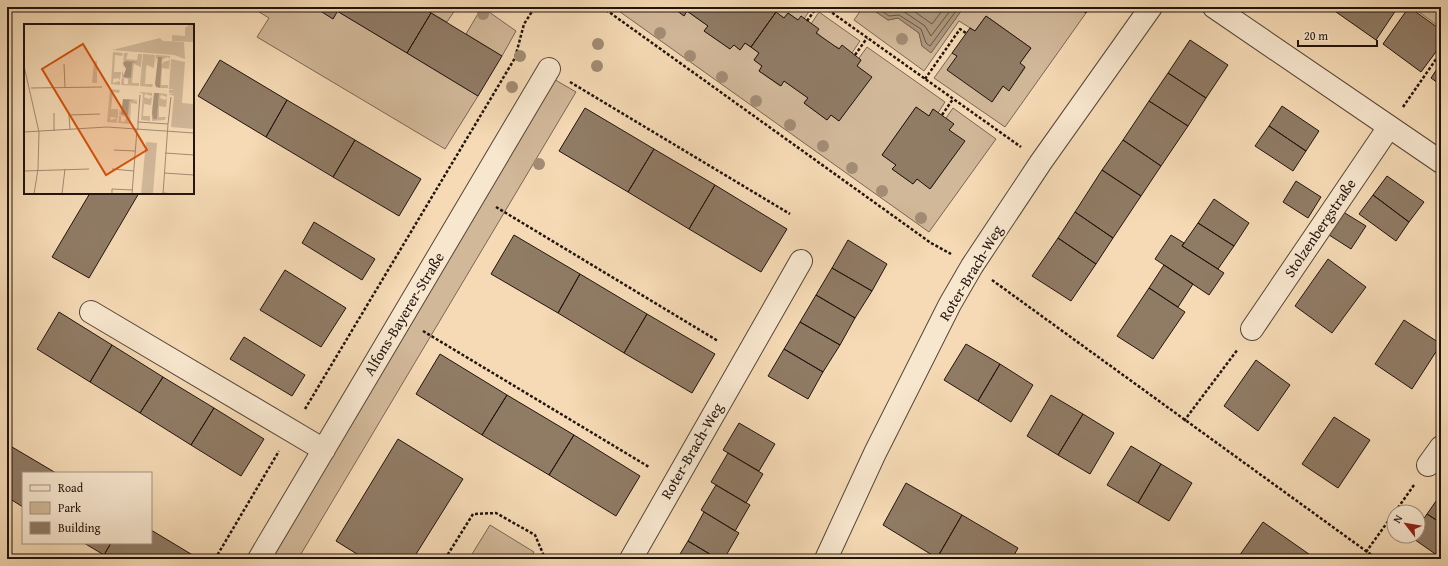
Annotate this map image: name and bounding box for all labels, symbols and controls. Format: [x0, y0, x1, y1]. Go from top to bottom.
scale bar [1298, 22, 1377, 48]
inset map [24, 24, 194, 194]
text: 20 m [1304, 27, 1328, 44]
street label: Stolzenbergstraße [1279, 174, 1360, 281]
street label: Roter-Brach-Weg [934, 220, 1008, 325]
street label: Alfons-Bayerer-Straße [358, 248, 449, 380]
street label: Roter-Brach-Weg [655, 398, 728, 503]
legend [22, 472, 152, 544]
text: Road [58, 479, 84, 496]
text: Park [58, 499, 82, 516]
north arrow [1386, 504, 1426, 544]
text: N [1389, 511, 1407, 526]
text: Building [58, 519, 101, 536]

